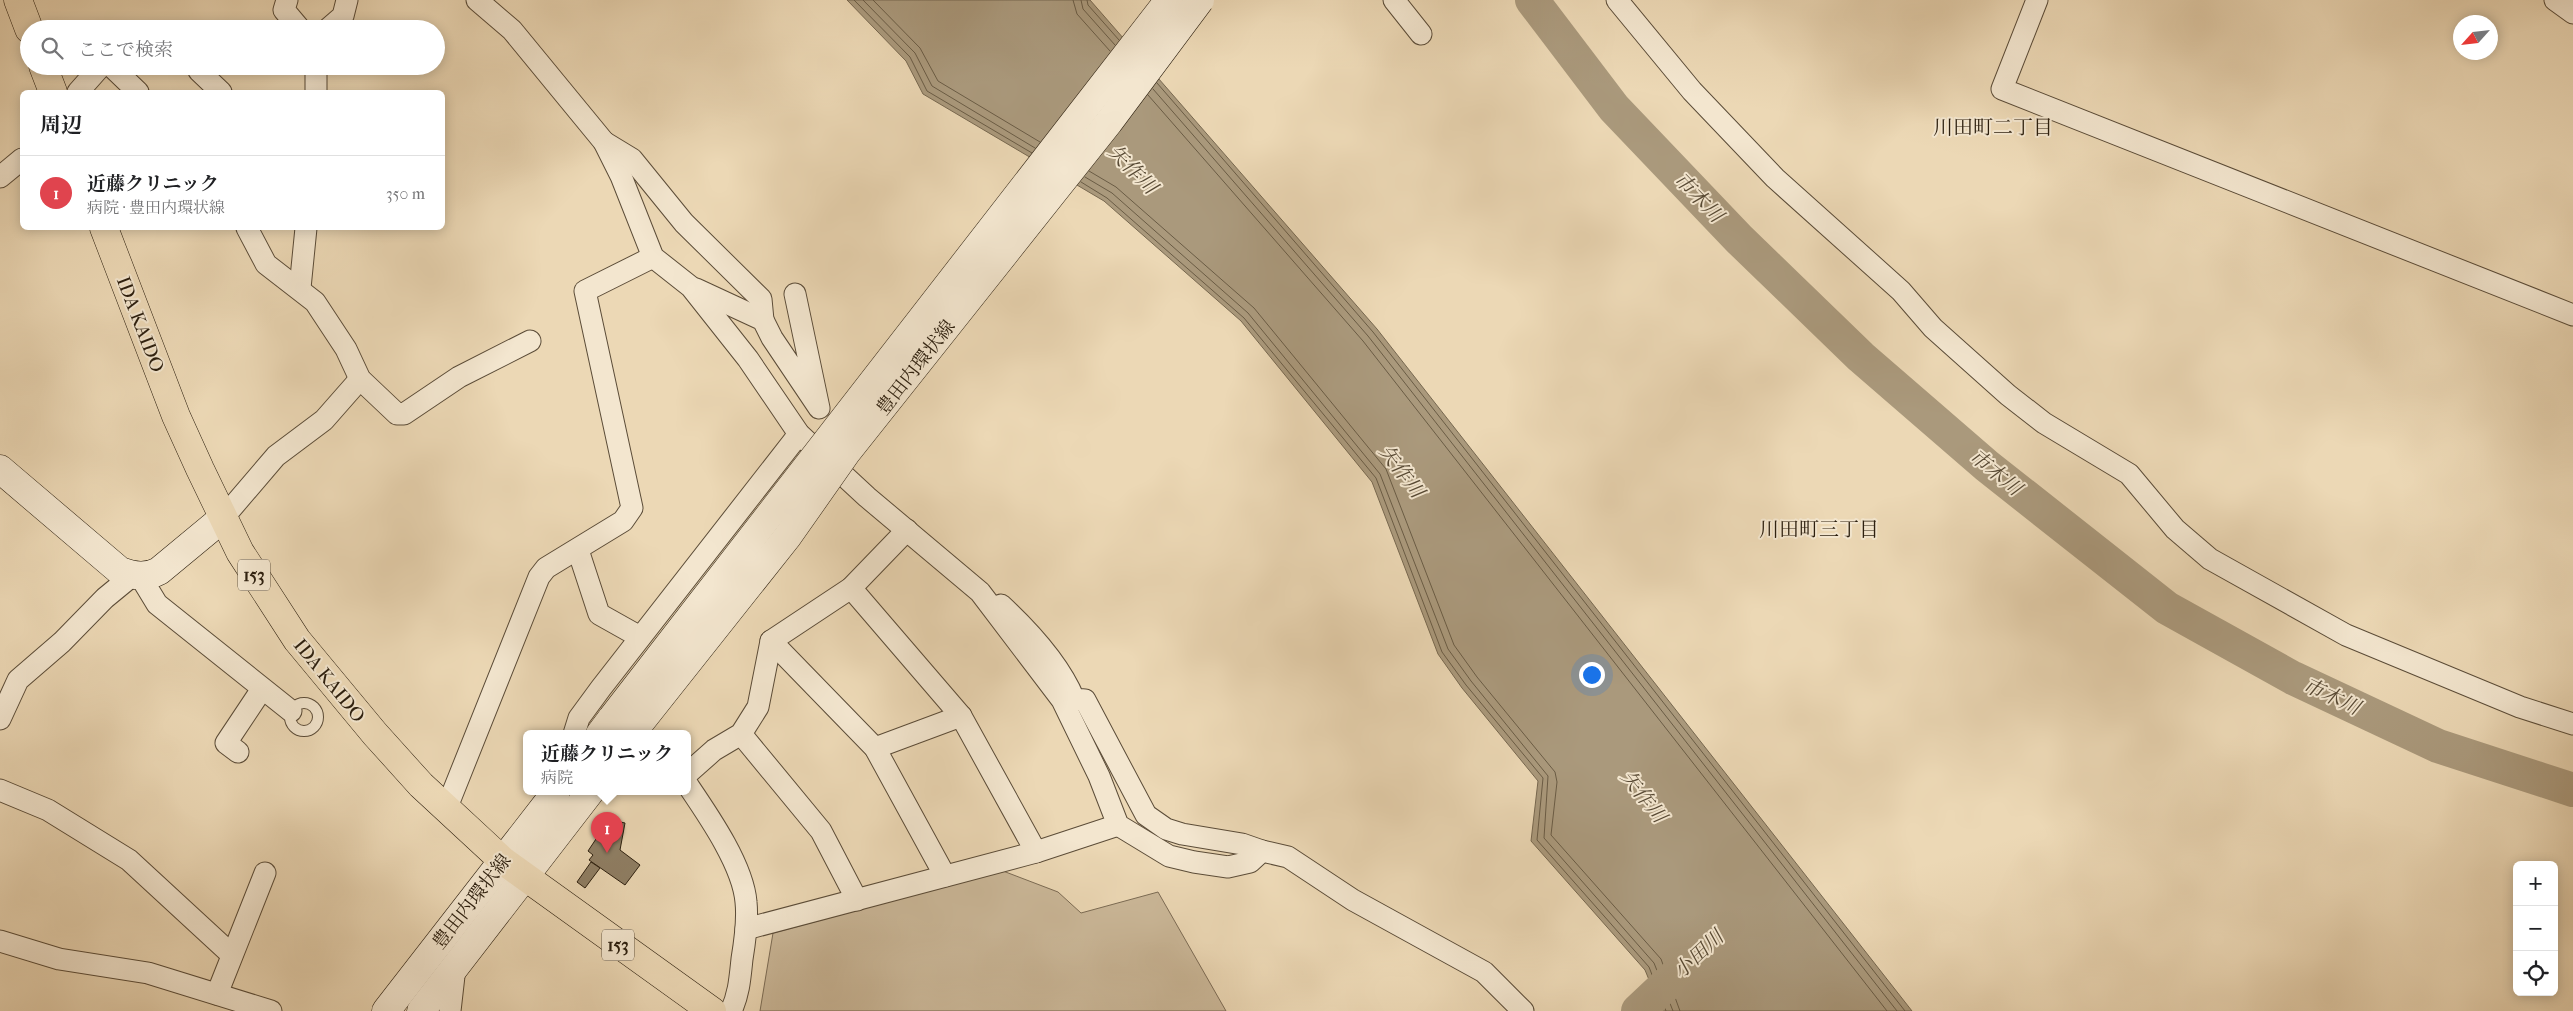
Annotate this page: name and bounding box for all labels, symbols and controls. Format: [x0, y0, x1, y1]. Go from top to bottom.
north arrow [2453, 15, 2498, 60]
search box [20, 20, 445, 75]
icon: search [38, 34, 66, 62]
text: ここで検索 [78, 39, 173, 61]
text: 周辺 [40, 113, 82, 137]
district label: 川田町二丁目 [1933, 116, 2053, 139]
water label: 矢作川 [1103, 140, 1163, 200]
water label: 市木川 [1670, 168, 1729, 228]
text: 近藤クリニック [87, 173, 219, 195]
text: 1 [53, 184, 59, 203]
text: 350 m [386, 184, 425, 203]
text: 病院 · 豊田内環状線 [87, 198, 225, 217]
street label: IDA KAIDO [112, 273, 168, 375]
street label: 豊田内環状線 [872, 316, 960, 419]
water label: 矢作川 [1374, 440, 1430, 504]
water label: 市木川 [1965, 445, 2028, 501]
district label: 川田町三丁目 [1759, 518, 1879, 541]
road number: 153 [238, 560, 270, 590]
street label: IDA KAIDO [289, 634, 370, 727]
your location [1579, 662, 1605, 688]
water label: 市木川 [2300, 673, 2366, 720]
popup [523, 730, 691, 795]
text: 近藤クリニック [541, 743, 673, 765]
water label: 矢作川 [1616, 766, 1672, 829]
text: 病院 [541, 768, 573, 787]
pin: 1 [591, 812, 623, 853]
street label: 豊田内環状線 [428, 850, 516, 953]
map controls [2513, 861, 2558, 996]
button: + [2513, 861, 2558, 906]
button: − [2513, 906, 2558, 951]
water label: 小田川 [1669, 924, 1730, 983]
road number: 153 [602, 930, 634, 960]
button: locate [2513, 951, 2558, 996]

